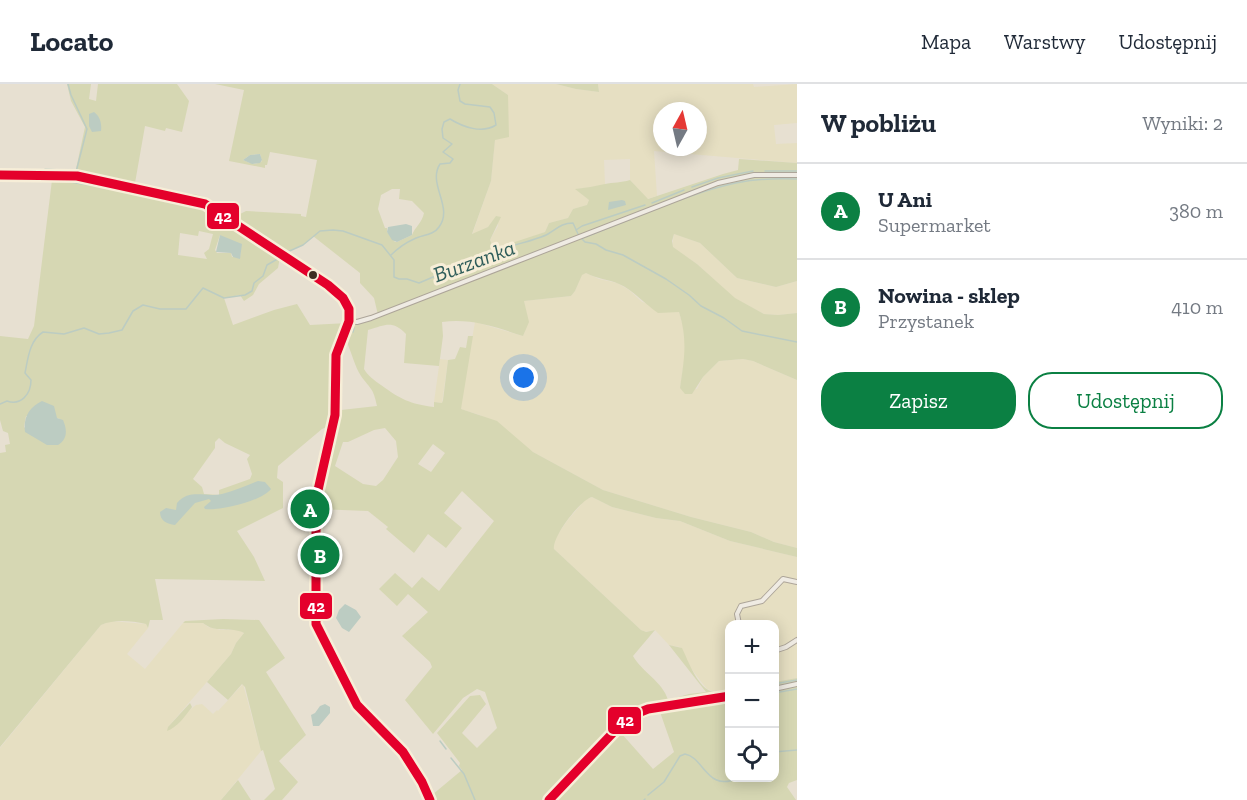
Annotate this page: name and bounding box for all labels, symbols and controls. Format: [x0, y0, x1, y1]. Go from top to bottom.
text: Locato [30, 25, 113, 58]
text: Mapa [921, 29, 971, 54]
text: Warstwy [1004, 29, 1086, 54]
text: Udostępnij [1119, 29, 1217, 54]
north arrow [653, 102, 707, 156]
text: W pobliżu [821, 107, 936, 139]
text: Wyniki: 2 [1142, 111, 1223, 135]
text: U Ani [878, 186, 932, 213]
text: A [834, 199, 847, 223]
text: 380 m [1169, 199, 1223, 223]
line badge: 42 [206, 202, 240, 230]
text: 42 [214, 207, 232, 226]
text: Supermarket [878, 213, 991, 237]
water label: Burzanka [429, 234, 519, 288]
unlabelled marker [307, 269, 319, 281]
text: Nowina - sklep [878, 282, 1020, 309]
text: B [834, 295, 847, 319]
text: 410 m [1171, 295, 1223, 319]
text: Przystanek [878, 309, 974, 333]
your location [509, 363, 538, 392]
button: Zapisz [821, 372, 1016, 429]
button: Udostępnij [1028, 372, 1223, 429]
pin: A [290, 486, 330, 532]
pin: B [300, 532, 340, 578]
line badge: 42 [299, 592, 333, 620]
text: 42 [307, 597, 325, 616]
map controls [725, 620, 779, 782]
button: + [725, 620, 779, 674]
button: − [725, 674, 779, 728]
line badge: 42 [607, 706, 642, 735]
text: 42 [616, 711, 634, 730]
button: locate [725, 728, 779, 782]

